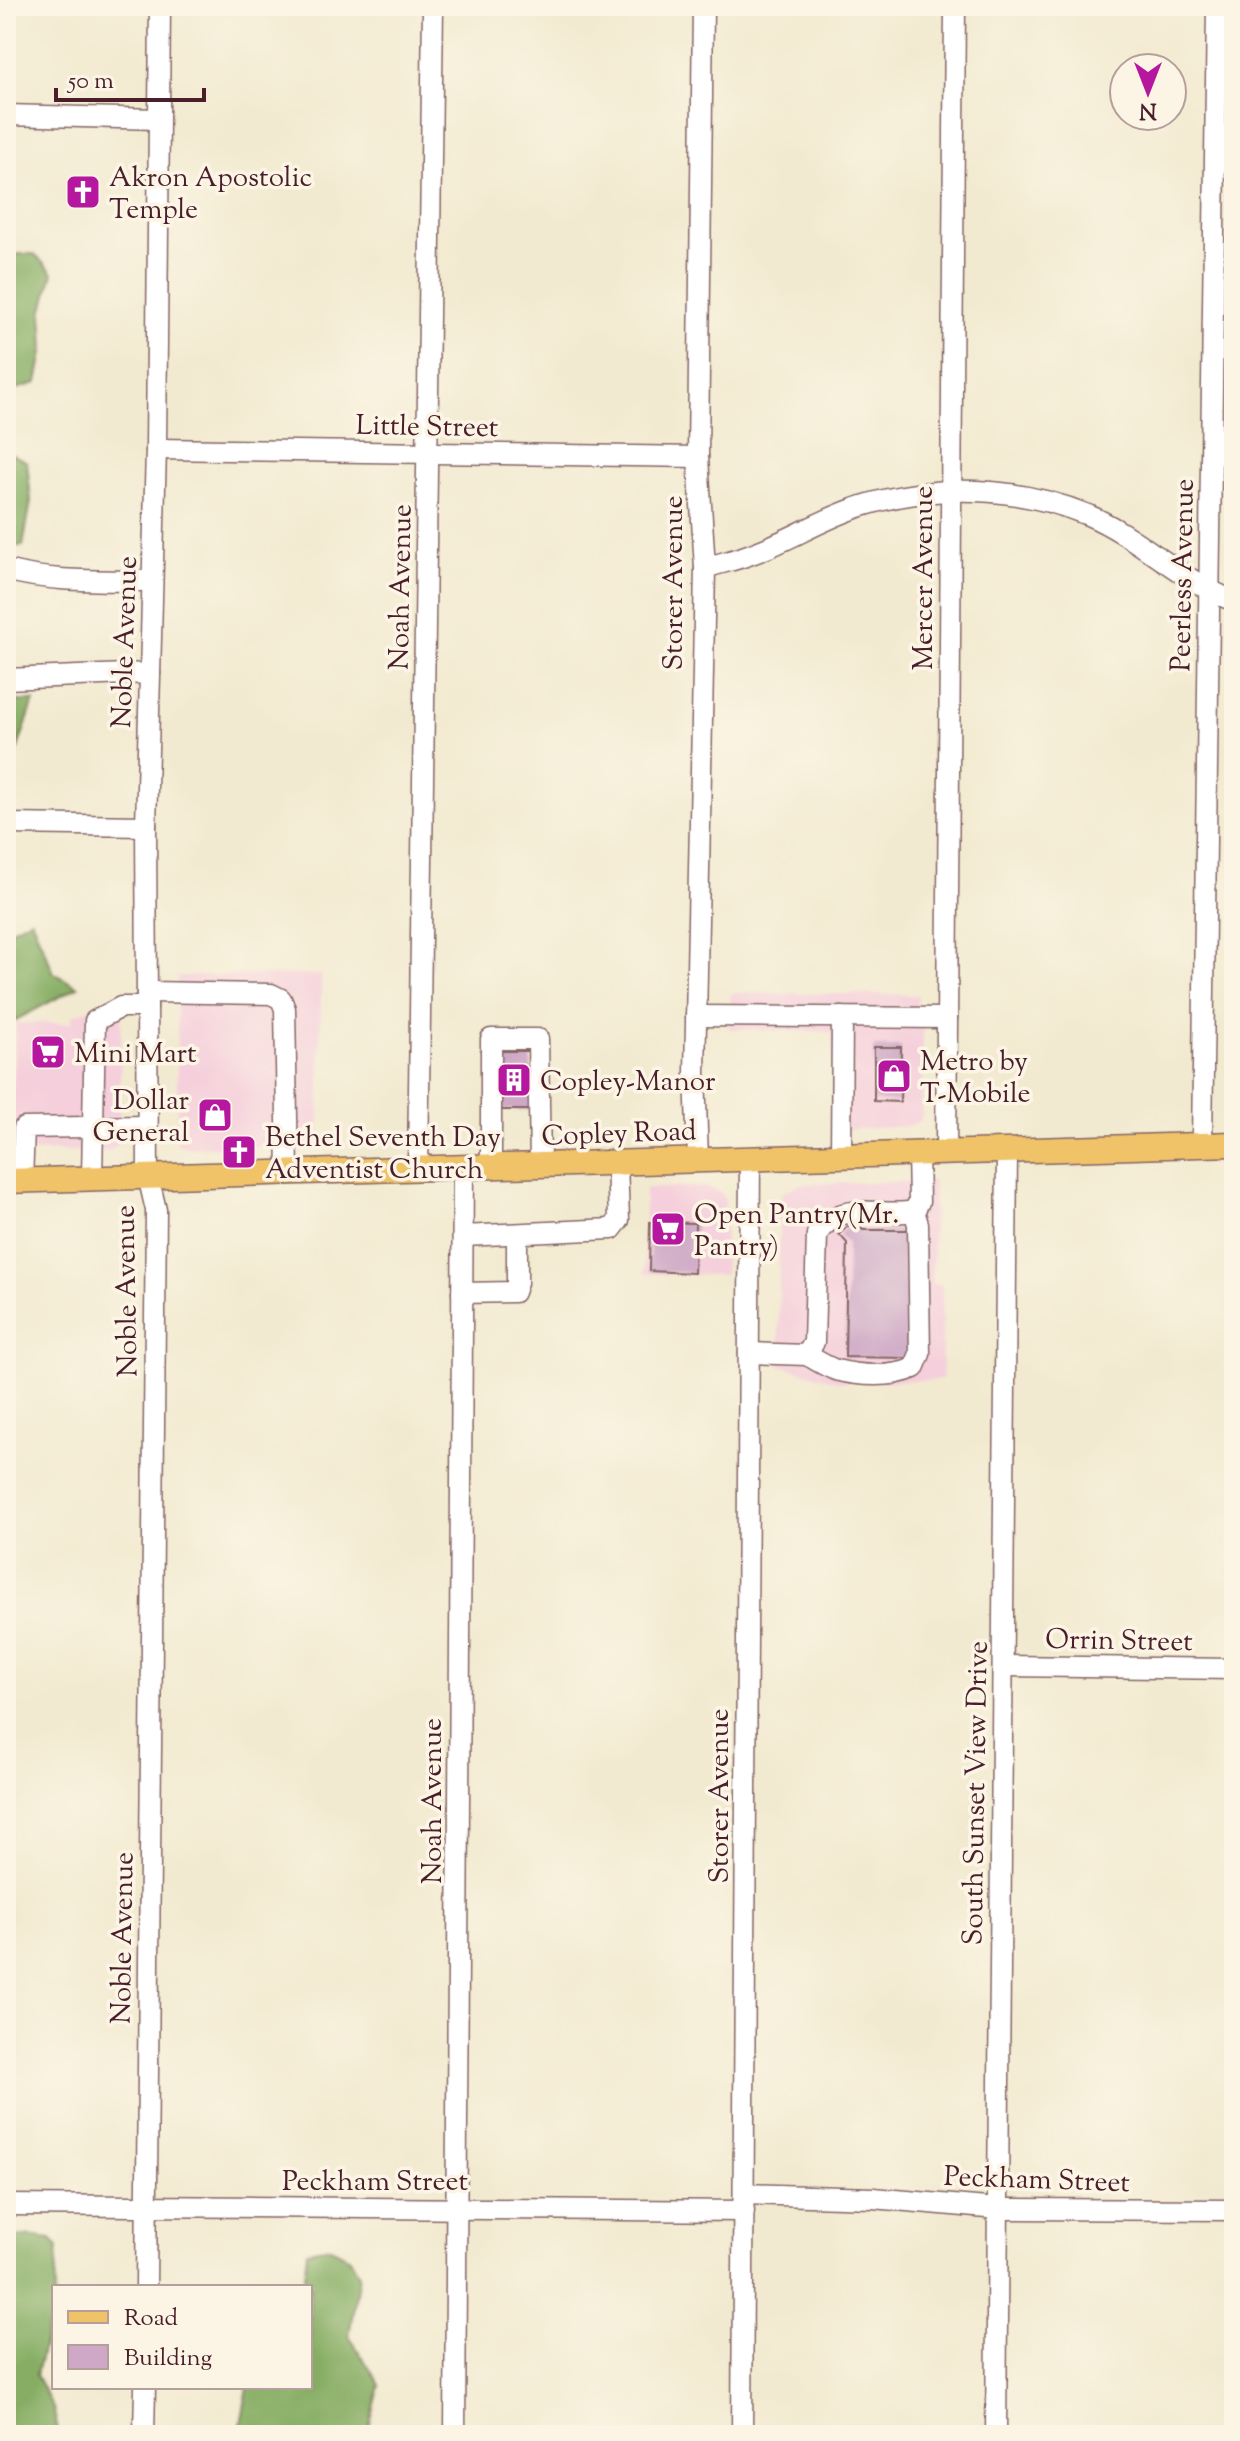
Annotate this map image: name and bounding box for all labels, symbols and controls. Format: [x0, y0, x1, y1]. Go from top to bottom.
scale bar [56, 52, 204, 102]
north arrow [1108, 52, 1188, 132]
text: 50 m [66, 65, 114, 99]
text: N [1139, 93, 1157, 125]
place label: Akron Apostolic Temple [109, 159, 312, 231]
church icon: Akron Apostolic Temple [64, 173, 102, 211]
street label: Little Street [355, 407, 499, 449]
street label: Peerless Avenue [1162, 478, 1206, 672]
street label: Mercer Avenue [905, 486, 945, 670]
street label: Storer Avenue [655, 495, 695, 671]
street label: Noah Avenue [381, 504, 423, 670]
street label: Noble Avenue [103, 555, 149, 729]
supermarket icon: Mini Mart [29, 1033, 67, 1071]
place label: Mini Mart [74, 1035, 197, 1075]
place label: Metro by T-Mobile [920, 1043, 1031, 1115]
shop icon: Metro by T-Mobile [875, 1057, 913, 1095]
building icon: Copley-Manor [495, 1061, 533, 1099]
place label: Copley-Manor [540, 1063, 716, 1103]
place label: Dollar General [93, 1082, 189, 1154]
shop icon: Dollar General [196, 1096, 234, 1134]
street label: Copley Road [541, 1112, 698, 1158]
place label: Bethel Seventh Day Adventist Church [265, 1119, 501, 1191]
church icon: Bethel Seventh Day Adventist Church [220, 1133, 258, 1171]
place label: Open Pantry(Mr. Pantry) [694, 1196, 899, 1268]
street label: Noble Avenue [106, 1204, 149, 1377]
supermarket icon: Open Pantry(Mr. Pantry) [649, 1210, 687, 1248]
street label: Orrin Street [1045, 1621, 1194, 1663]
street label: South Sunset View Drive [954, 1640, 1000, 1946]
street label: Storer Avenue [701, 1708, 741, 1884]
street label: Noah Avenue [414, 1718, 454, 1884]
street label: Noble Avenue [102, 1852, 145, 2025]
street label: Peckham Street [943, 2158, 1131, 2204]
street label: Peckham Street [282, 2163, 469, 2203]
legend [52, 2285, 312, 2389]
text: Road [124, 2302, 178, 2336]
text: Building [124, 2342, 213, 2376]

